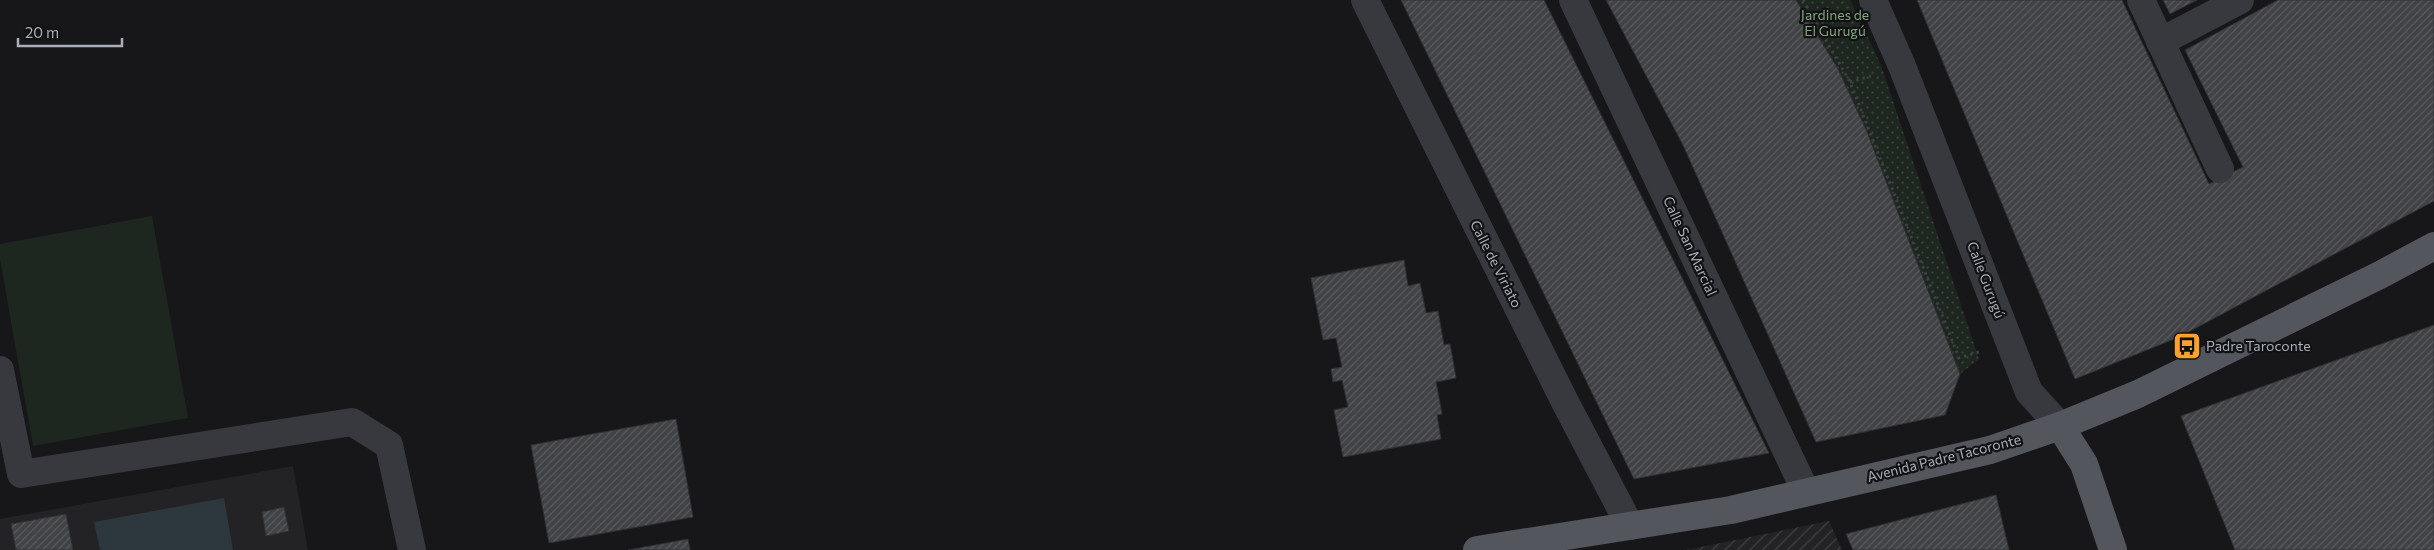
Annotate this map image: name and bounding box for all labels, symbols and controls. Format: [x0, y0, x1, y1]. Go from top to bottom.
park label: Jardines de El Gurugú [1801, 6, 1869, 39]
scale bar [18, 15, 121, 47]
text: 20 m [25, 23, 59, 41]
street label: Calle San Marcial [1660, 193, 1721, 298]
street label: Calle de Viriato [1467, 217, 1526, 310]
street label: Calle Gurugú [1964, 239, 2009, 321]
bus stop icon: Padre Taroconte [2172, 331, 2202, 361]
place label: Padre Taroconte [2206, 337, 2311, 354]
street label: Avenida Padre Tacoronte [1865, 430, 2023, 485]

